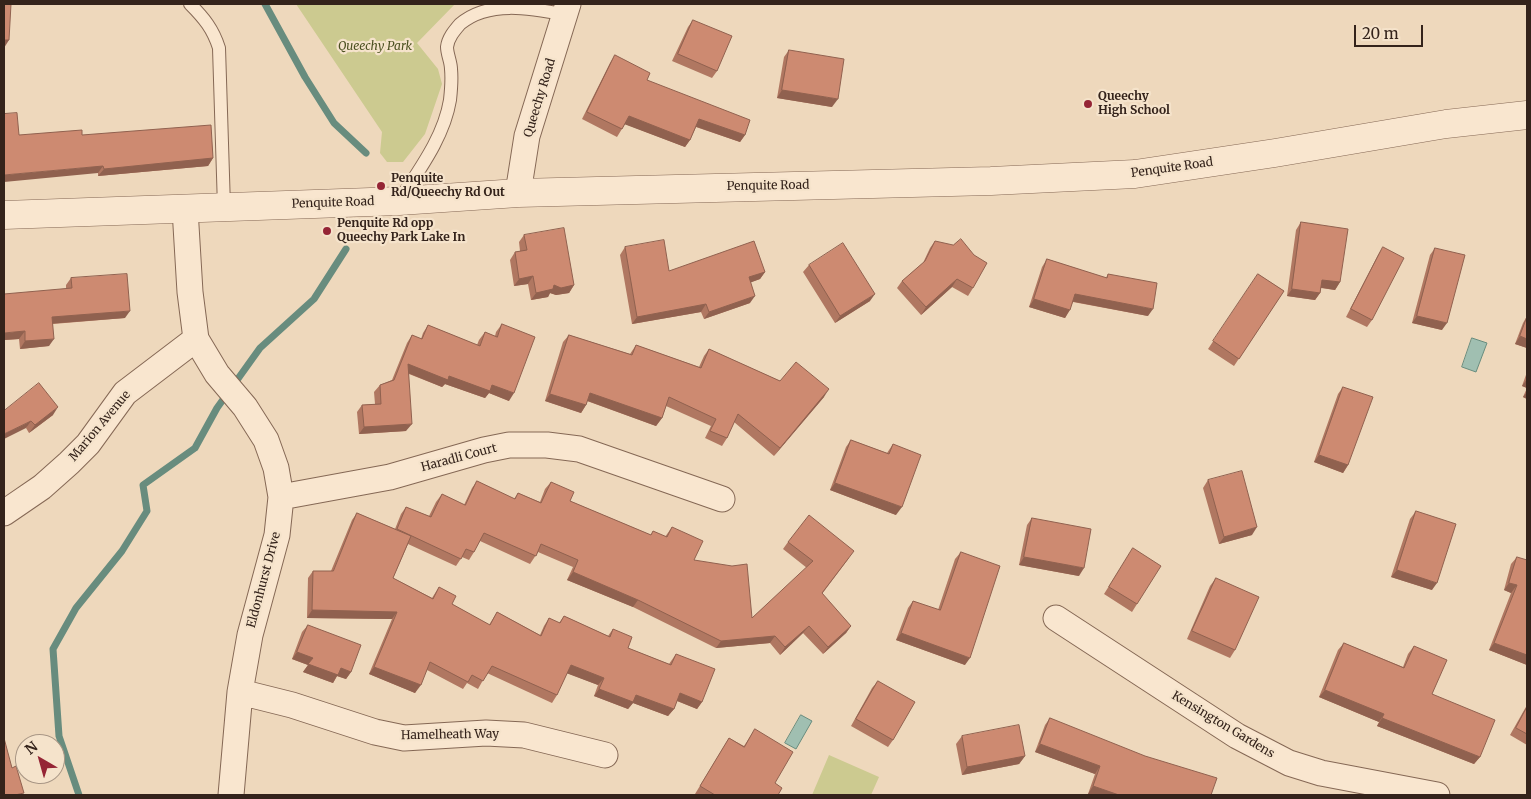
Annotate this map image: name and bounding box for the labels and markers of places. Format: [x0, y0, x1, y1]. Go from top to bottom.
place label: Queechy High School [1098, 90, 1170, 118]
marker: Queechy High School [1082, 98, 1094, 110]
place label: Penquite Rd/Queechy Rd Out [391, 172, 505, 200]
marker: Penquite Rd/Queechy Rd Out [375, 180, 387, 192]
place label: Penquite Rd opp Queechy Park Lake In [337, 217, 465, 245]
marker: Penquite Rd opp Queechy Park Lake In [321, 225, 333, 237]

